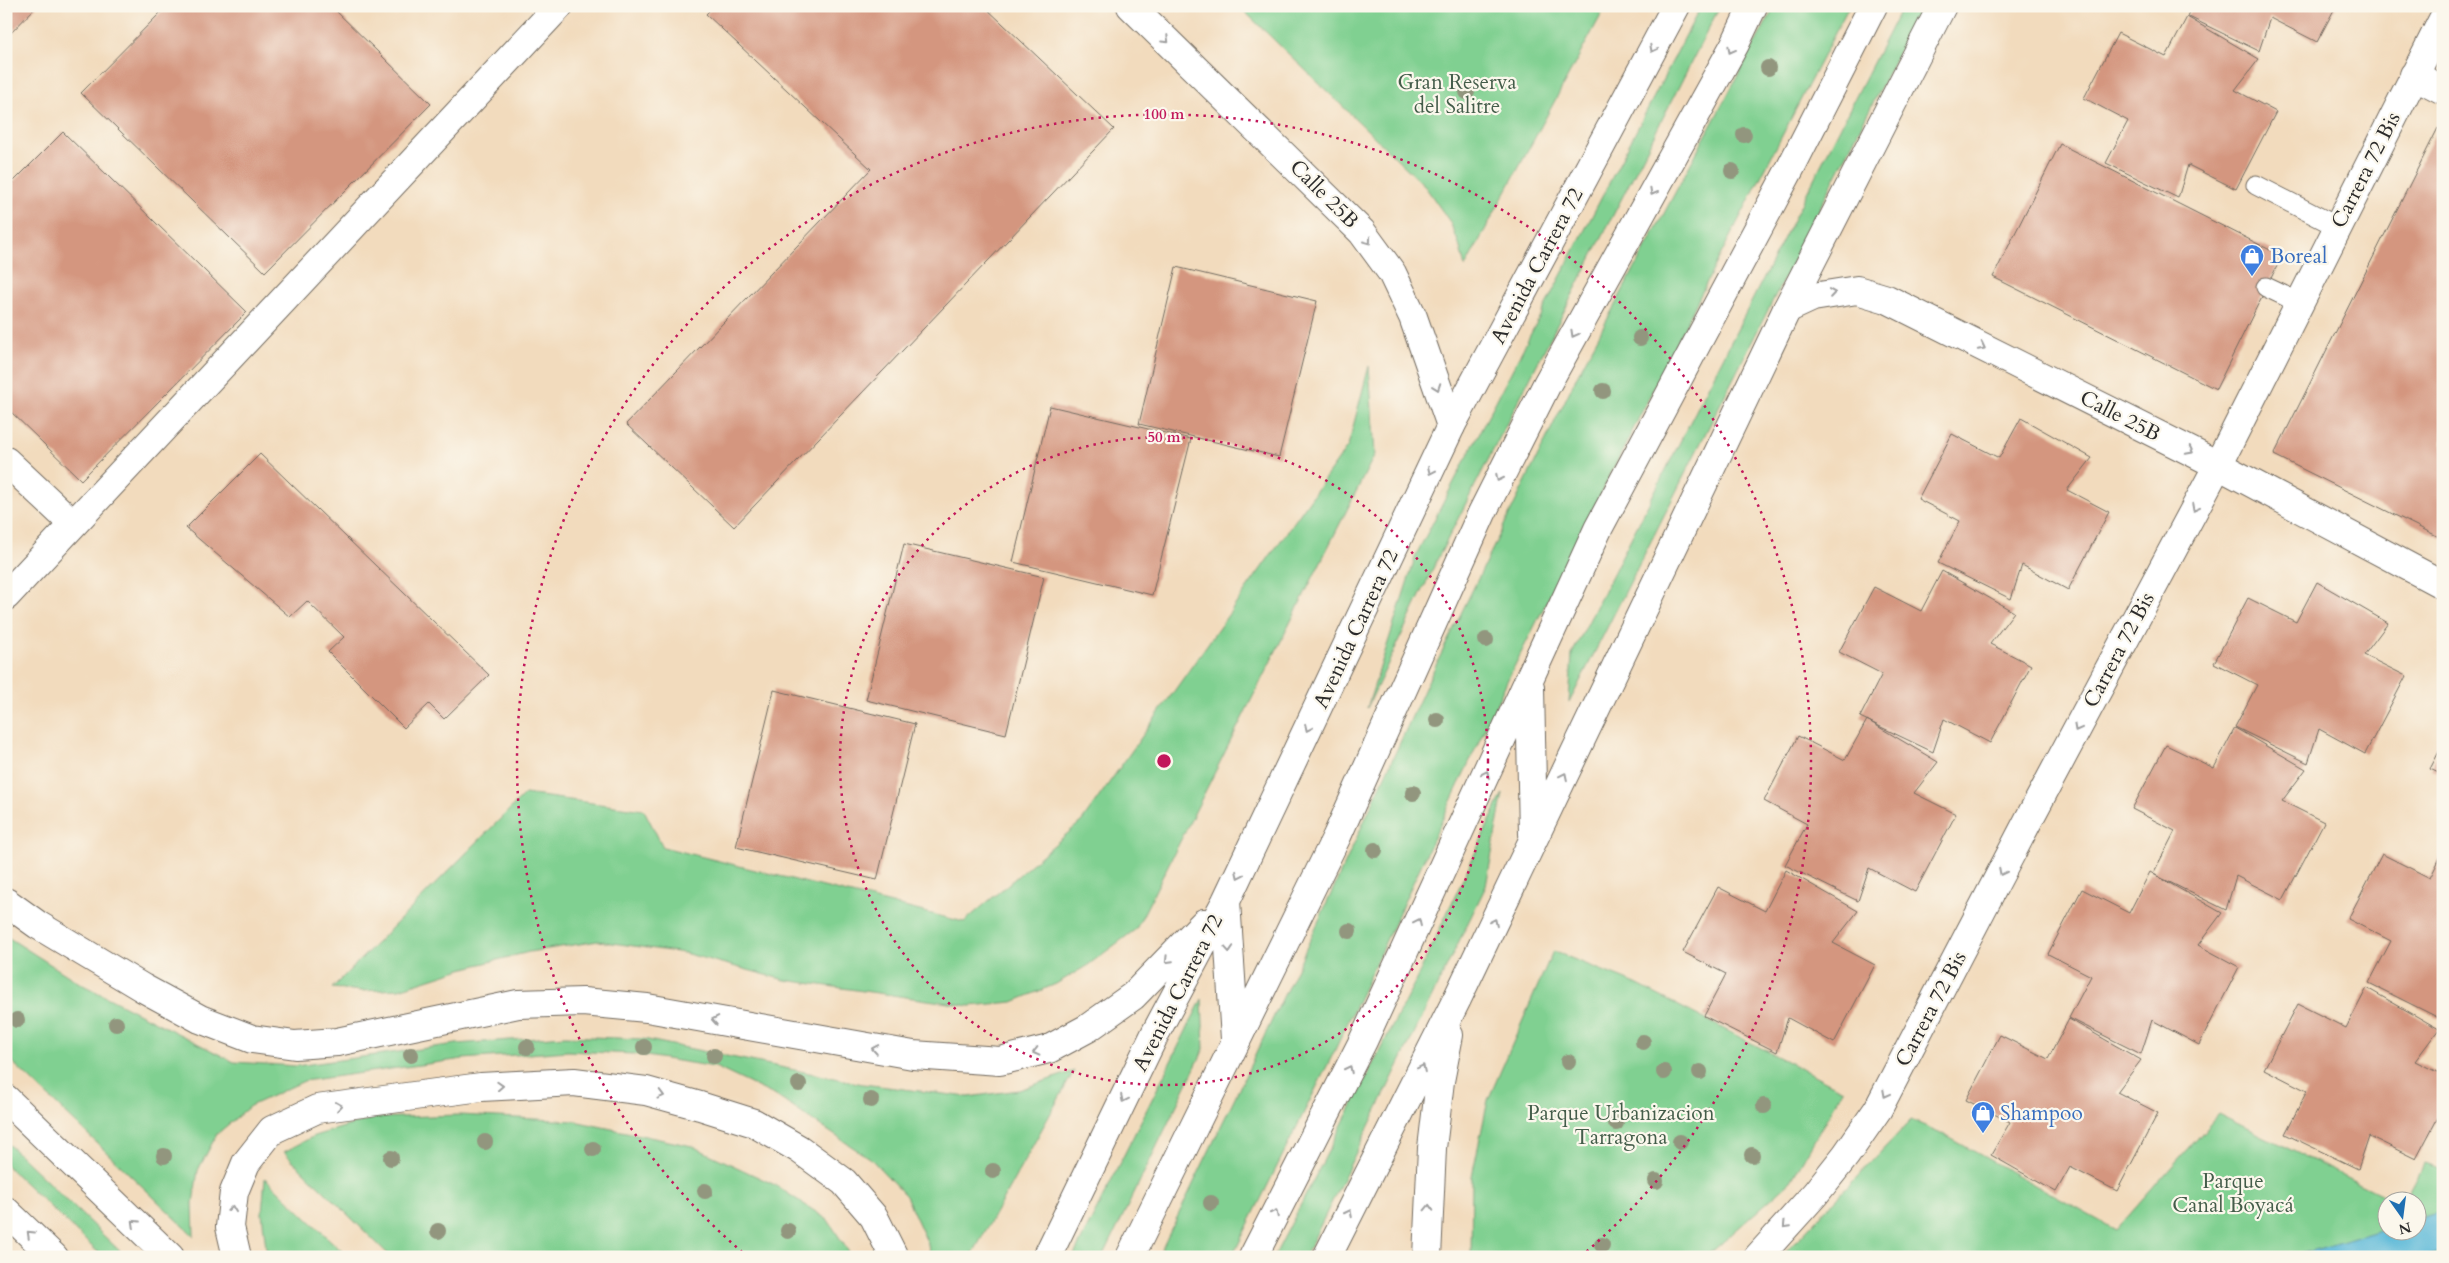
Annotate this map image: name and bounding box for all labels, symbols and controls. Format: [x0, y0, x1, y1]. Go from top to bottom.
one-way arrow [1160, 34, 1169, 43]
one-way arrow [1649, 44, 1659, 53]
one-way arrow [1728, 45, 1738, 54]
park label: Gran Reserva del Salitre [1398, 68, 1516, 121]
text: 100 m [1144, 104, 1185, 124]
street label: Carrera 72 Bis [2324, 107, 2408, 233]
street label: Calle 25B [1283, 153, 1365, 235]
street label: Avenida Carrera 72 [1484, 183, 1590, 349]
one-way arrow [1649, 187, 1659, 196]
one-way arrow [1362, 235, 1371, 245]
place label: Boreal [2270, 242, 2327, 271]
shop icon: Boreal [2239, 243, 2265, 277]
one-way arrow [1829, 288, 1837, 299]
one-way arrow [1570, 329, 1580, 338]
one-way arrow [1977, 341, 1986, 351]
one-way arrow [1431, 382, 1441, 390]
street label: Calle 25B [2075, 383, 2165, 449]
text: 50 m [1147, 427, 1181, 447]
one-way arrow [2185, 445, 2194, 455]
one-way arrow [1427, 465, 1437, 474]
one-way arrow [1495, 473, 1505, 482]
one-way arrow [2191, 502, 2201, 511]
street label: Avenida Carrera 72 [1306, 544, 1406, 713]
street label: Carrera 72 Bis [2076, 587, 2162, 713]
one-way arrow [1304, 723, 1315, 732]
one-way arrow [2073, 723, 2083, 732]
centre of rings [1155, 752, 1173, 770]
one-way arrow [1480, 770, 1491, 779]
one-way arrow [1558, 772, 1568, 781]
one-way arrow [1998, 867, 2008, 876]
one-way arrow [1234, 870, 1245, 879]
street label: Avenida Carrera 72 [1126, 909, 1230, 1077]
one-way arrow [1412, 918, 1422, 927]
one-way arrow [1487, 918, 1498, 927]
one-way arrow [1224, 946, 1235, 954]
street label: Carrera 72 Bis [1888, 946, 1974, 1072]
one-way arrow [1165, 955, 1174, 964]
one-way arrow [711, 1015, 720, 1026]
one-way arrow [871, 1044, 880, 1054]
one-way arrow [1032, 1046, 1041, 1057]
one-way arrow [1416, 1064, 1426, 1073]
one-way arrow [1343, 1065, 1353, 1074]
one-way arrow [496, 1080, 504, 1091]
one-way arrow [1882, 1089, 1892, 1098]
one-way arrow [657, 1090, 665, 1100]
one-way arrow [1120, 1094, 1130, 1103]
park label: Parque Urbanizacion Tarragona [1527, 1099, 1715, 1152]
place label: Shampoo [2000, 1099, 2083, 1128]
shop icon: Shampoo [1970, 1100, 1996, 1134]
one-way arrow [335, 1101, 343, 1111]
park label: Parque Canal Boyacá [2172, 1167, 2294, 1220]
north arrow [2376, 1190, 2426, 1240]
one-way arrow [1424, 1204, 1435, 1212]
one-way arrow [226, 1205, 237, 1213]
one-way arrow [1269, 1210, 1279, 1219]
one-way arrow [1343, 1210, 1353, 1219]
text: N [2397, 1217, 2413, 1239]
one-way arrow [132, 1220, 141, 1229]
one-way arrow [1783, 1220, 1792, 1229]
one-way arrow [27, 1231, 36, 1240]

